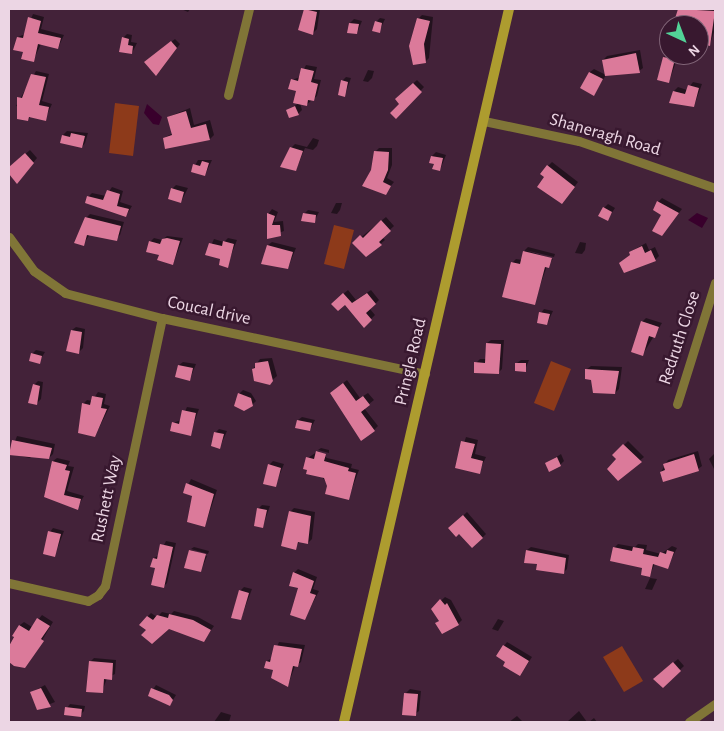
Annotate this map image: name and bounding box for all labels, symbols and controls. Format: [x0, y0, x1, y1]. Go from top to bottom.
north arrow [659, 15, 709, 65]
text: N [685, 42, 702, 59]
street label: Shaneragh Road [547, 109, 663, 161]
street label: Redruth Close [655, 288, 705, 388]
street label: Coucal drive [165, 292, 253, 330]
street label: Pringle Road [390, 316, 432, 408]
street label: Rushett Way [87, 453, 127, 545]

